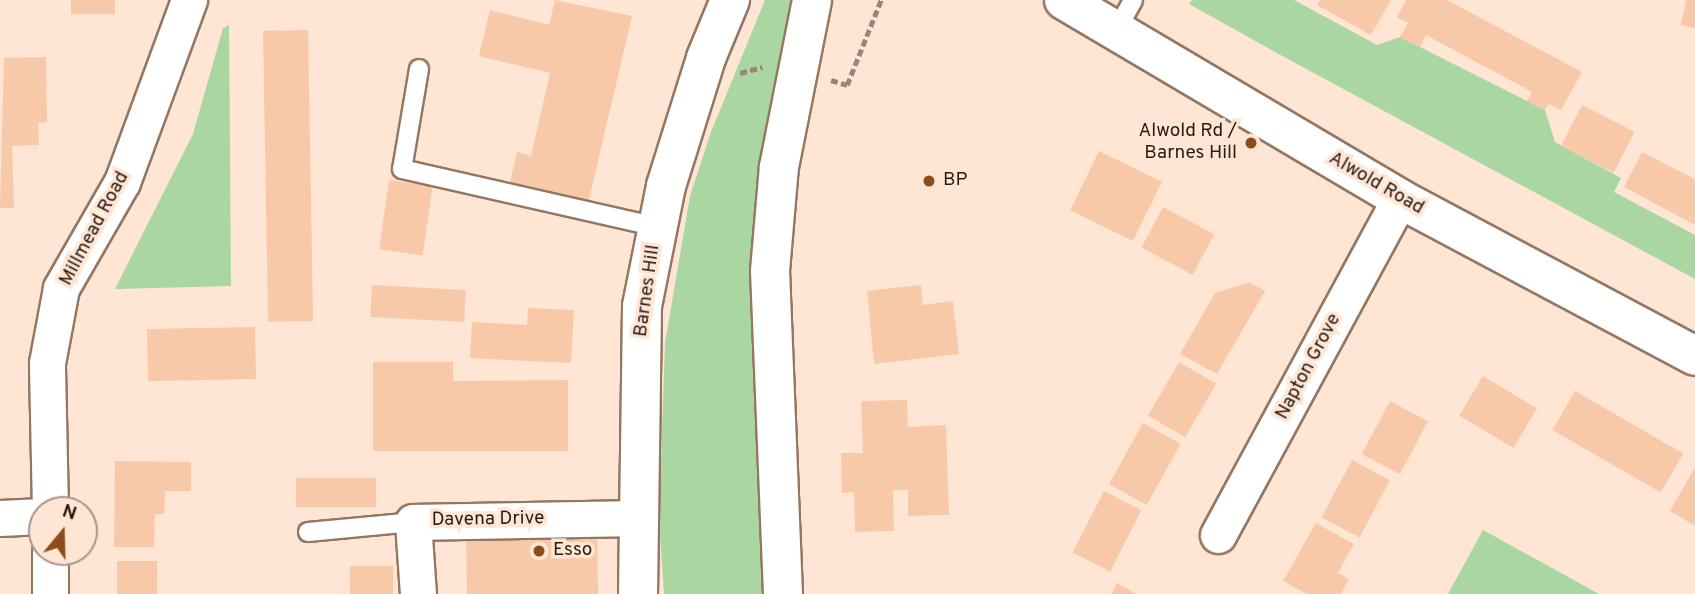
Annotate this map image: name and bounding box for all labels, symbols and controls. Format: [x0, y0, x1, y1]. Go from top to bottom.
place label: Alwold Rd / Barnes Hill [1138, 121, 1237, 165]
marker: Alwold Rd / Barnes Hill [1243, 135, 1259, 151]
street label: Alwold Road [1324, 148, 1428, 220]
street label: Millmead Road [55, 168, 135, 290]
place label: BP [943, 170, 967, 192]
marker: BP [921, 173, 937, 189]
street label: Barnes Hill [630, 244, 666, 338]
street label: Napton Grove [1272, 310, 1346, 424]
north arrow [28, 496, 98, 566]
text: N [59, 499, 80, 527]
street label: Davena Drive [431, 508, 545, 532]
place label: Esso [553, 540, 592, 562]
marker: Esso [531, 543, 547, 559]

